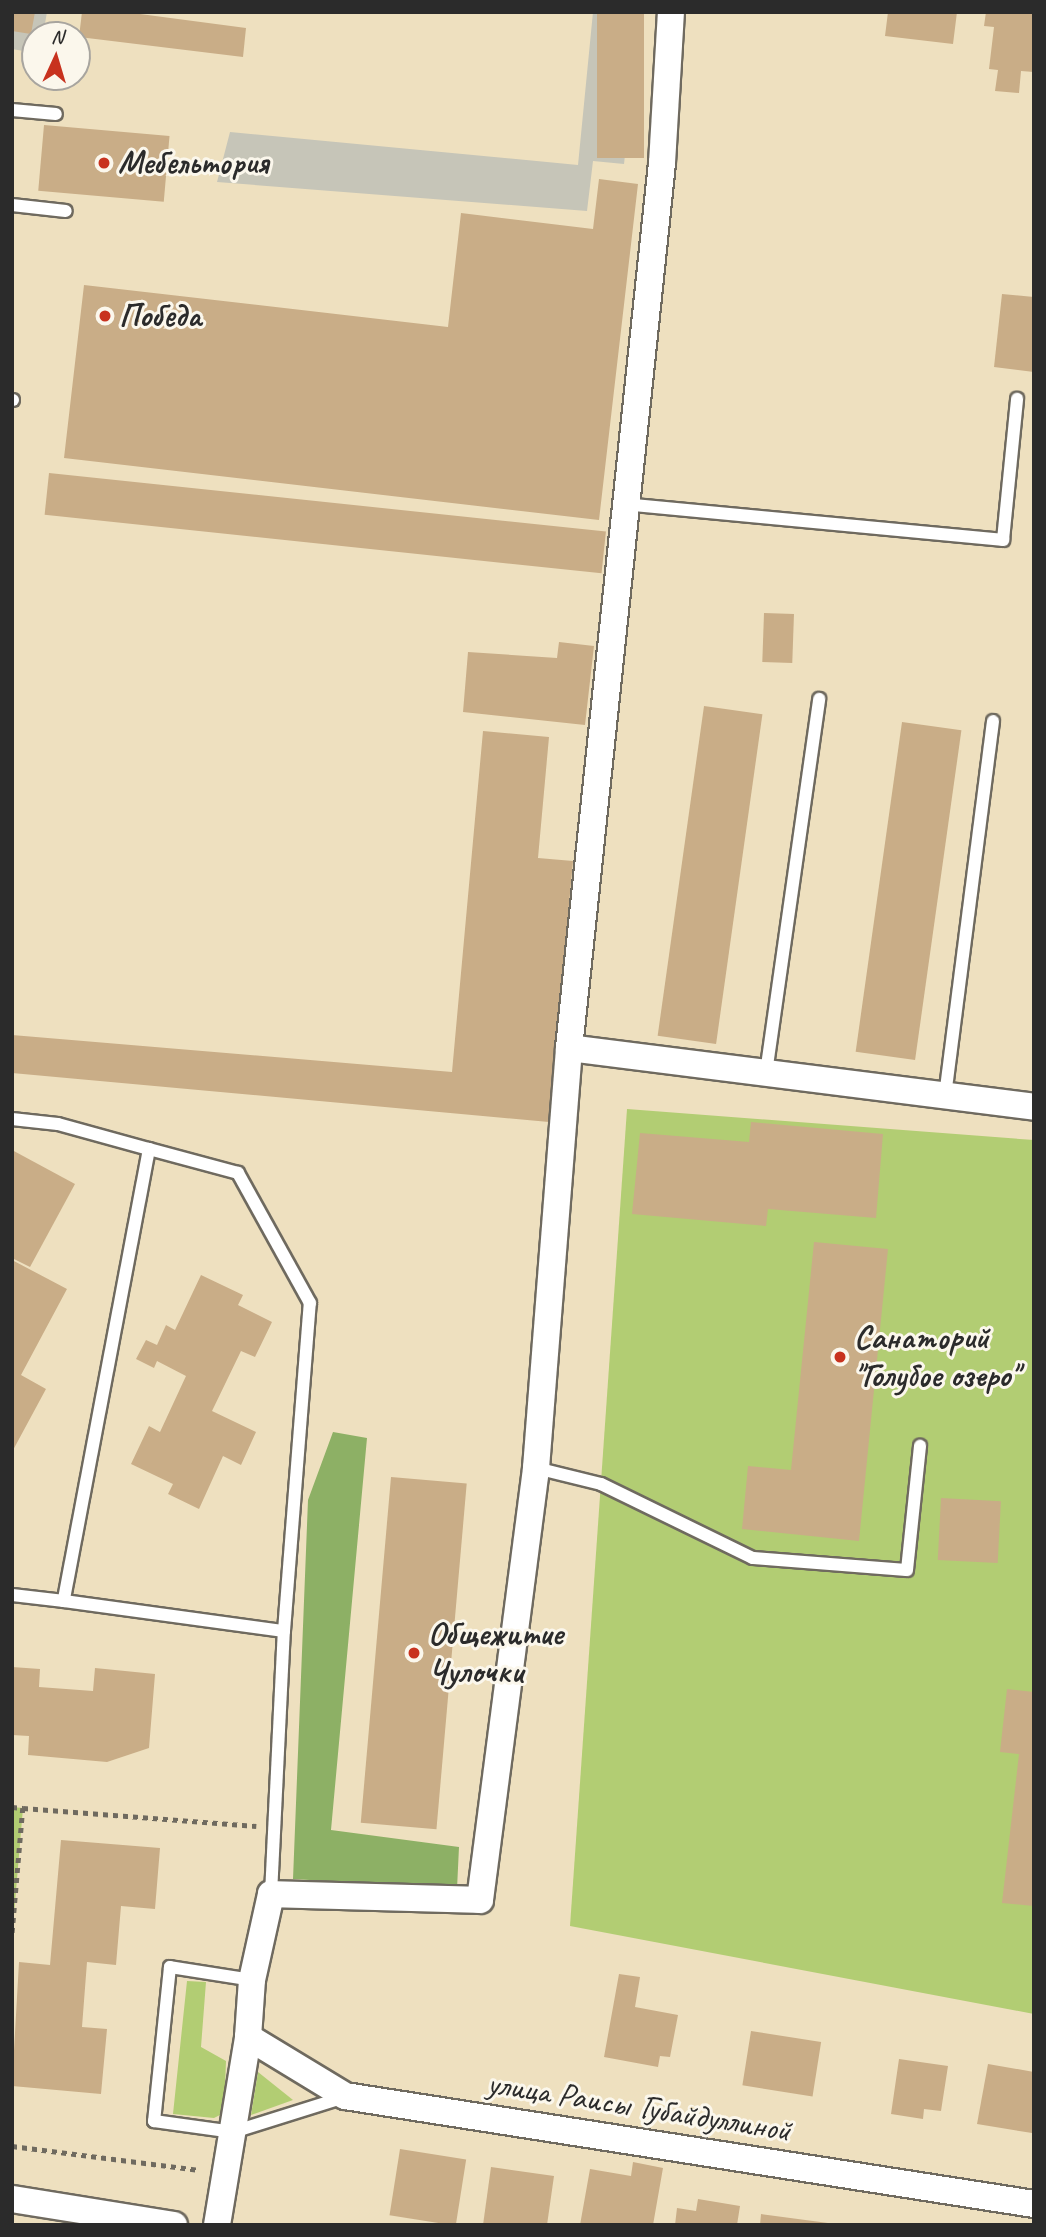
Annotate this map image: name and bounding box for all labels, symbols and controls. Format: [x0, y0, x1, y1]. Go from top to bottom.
north arrow [21, 21, 91, 91]
text: N [51, 25, 64, 49]
place label: Мебельтория [118, 143, 269, 183]
marker: Мебельтория [96, 155, 112, 171]
place label: Победа [119, 296, 201, 336]
marker: Победа [97, 308, 113, 324]
place label: Санаторий "Голубое озеро" [854, 1318, 1018, 1396]
marker: Санаторий "Голубое озеро" [832, 1349, 848, 1365]
place label: Общежитие Чулочки [428, 1614, 563, 1692]
marker: Общежитие Чулочки [406, 1645, 422, 1661]
street label: улица Раисы Губайдуллиной [486, 2064, 792, 2150]

